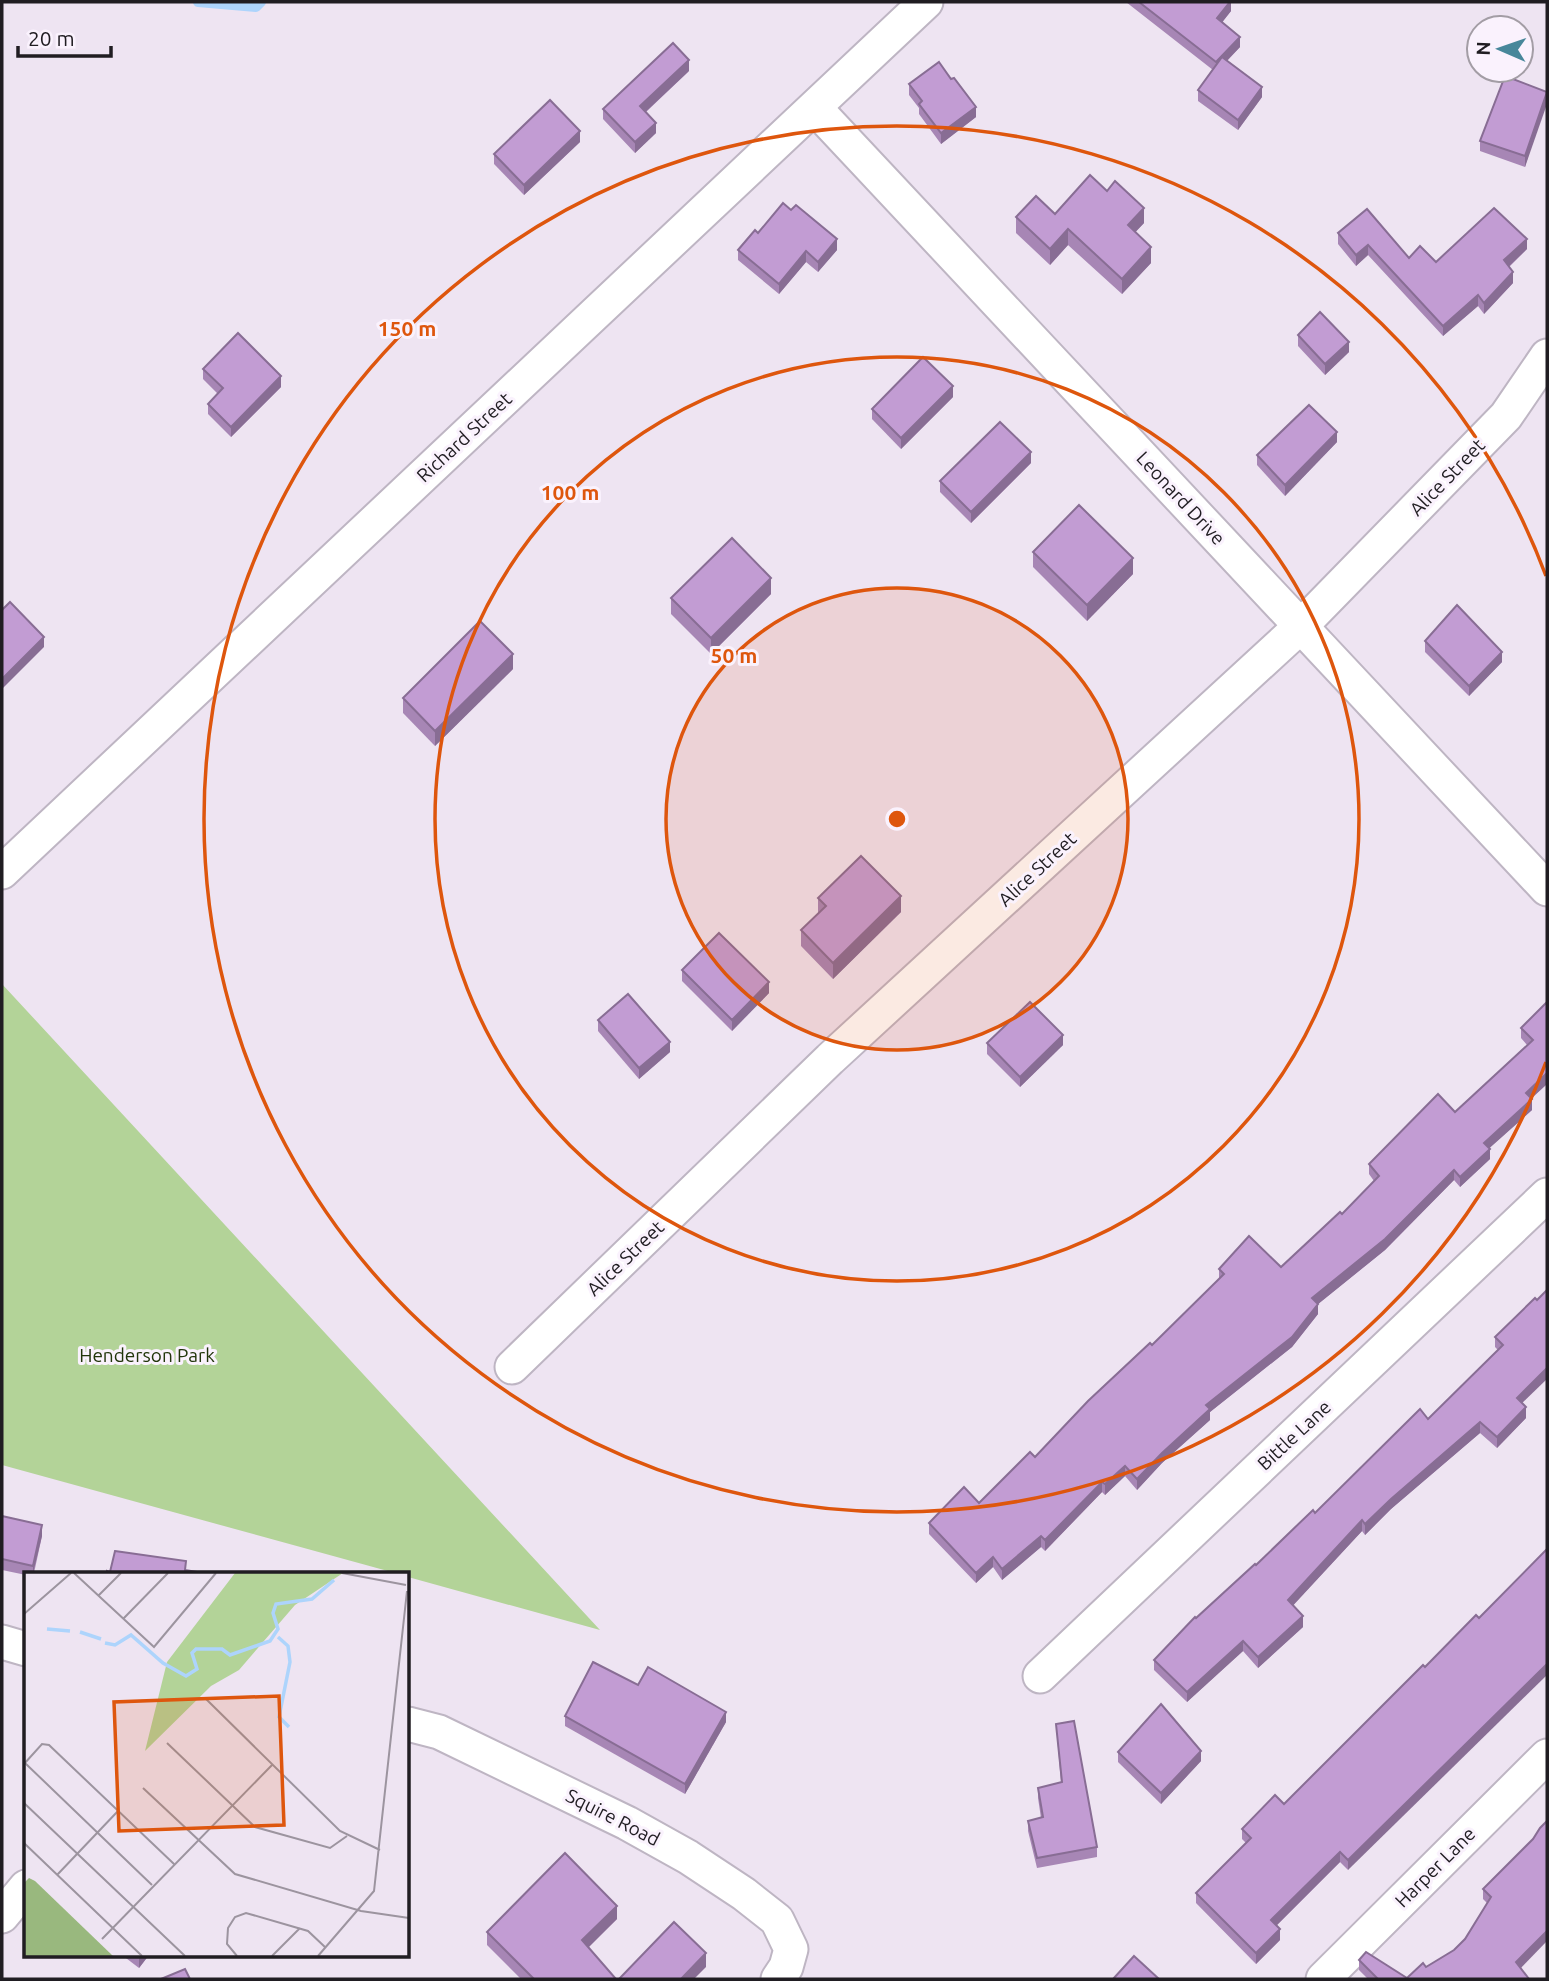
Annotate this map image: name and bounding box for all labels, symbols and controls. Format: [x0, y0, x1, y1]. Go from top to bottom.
scale bar [18, 14, 110, 58]
north arrow [1465, 14, 1535, 84]
text: 20 m [28, 26, 75, 50]
text: N [1472, 41, 1494, 56]
text: 150 m [378, 316, 436, 340]
street label: Richard Street [412, 387, 516, 487]
street label: Alice Street [1405, 434, 1490, 520]
street label: Leonard Drive [1132, 447, 1230, 549]
text: 100 m [541, 480, 599, 504]
text: 50 m [711, 643, 757, 667]
centre of rings [885, 807, 909, 831]
street label: Alice Street [993, 827, 1081, 911]
street label: Alice Street [582, 1215, 668, 1300]
park label: Henderson Park [79, 1344, 215, 1366]
street label: Bittle Lane [1253, 1396, 1335, 1474]
inset map [24, 1572, 410, 1956]
street label: Squire Road [562, 1784, 664, 1850]
street label: Harper Lane [1390, 1822, 1480, 1912]

